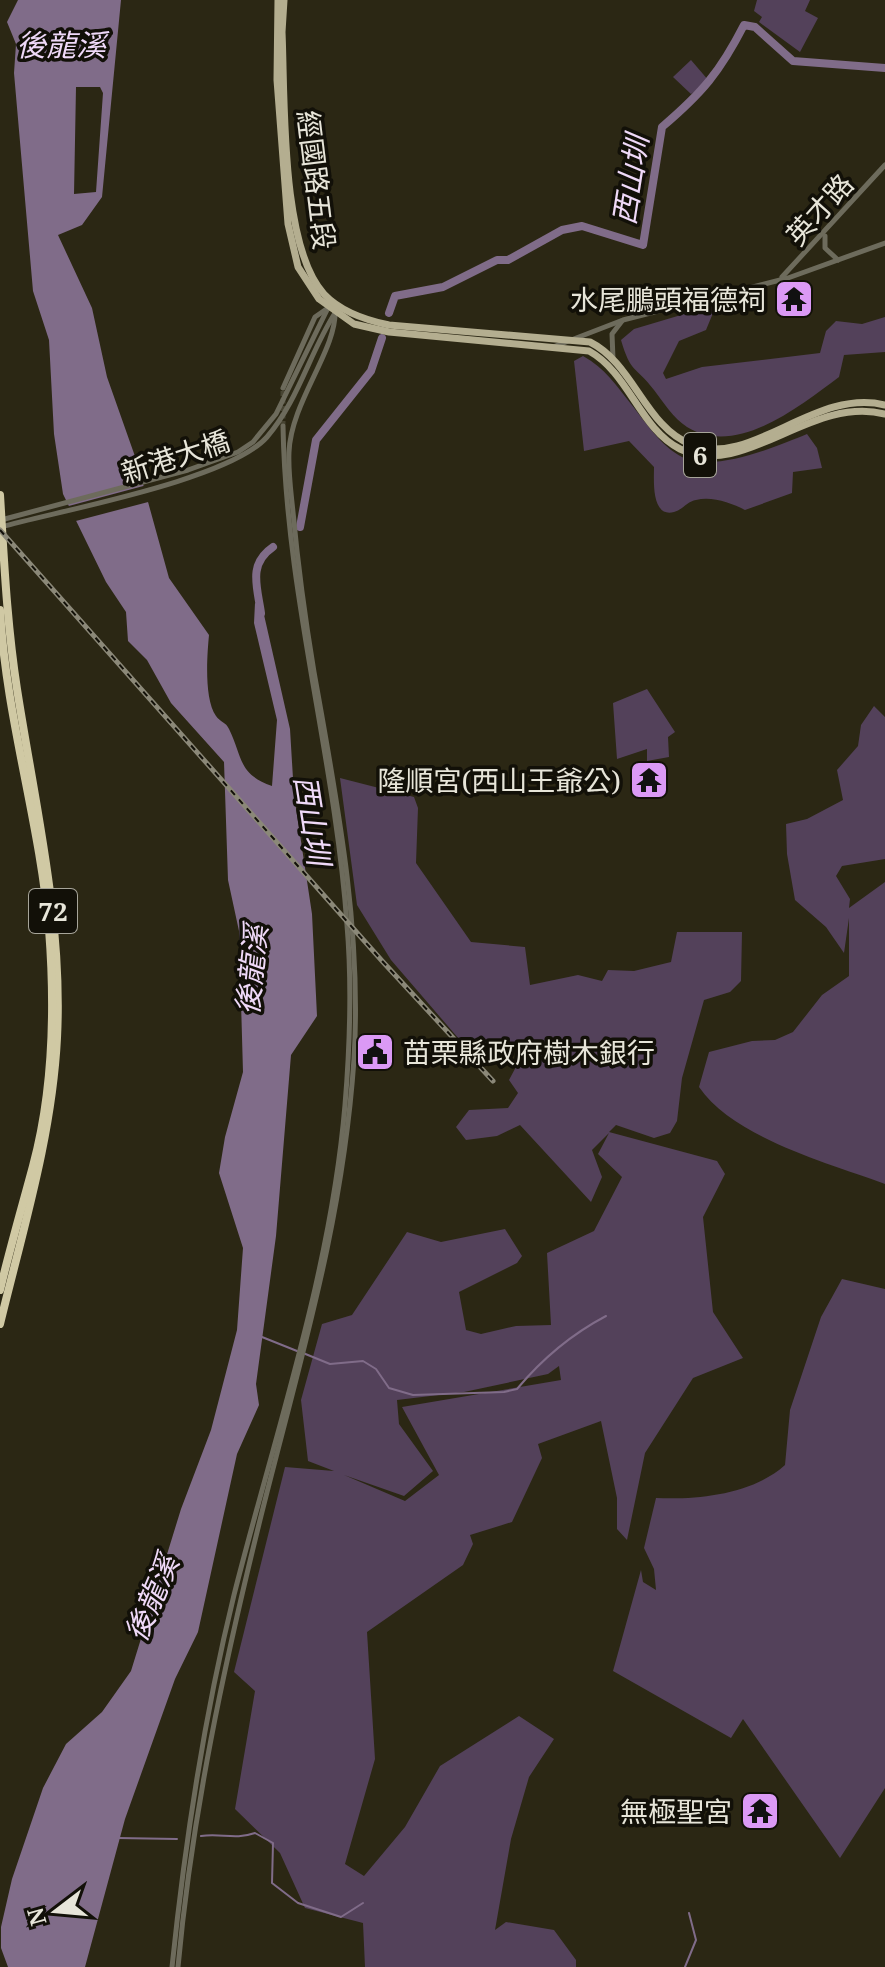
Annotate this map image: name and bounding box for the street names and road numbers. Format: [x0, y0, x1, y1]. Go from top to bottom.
street label: 經國路五段 [290, 108, 344, 252]
street label: 英才路 [777, 165, 861, 253]
street label: 新港大橋 [116, 421, 234, 491]
road number: 6 [684, 433, 716, 477]
road number: 72 [29, 889, 77, 933]

